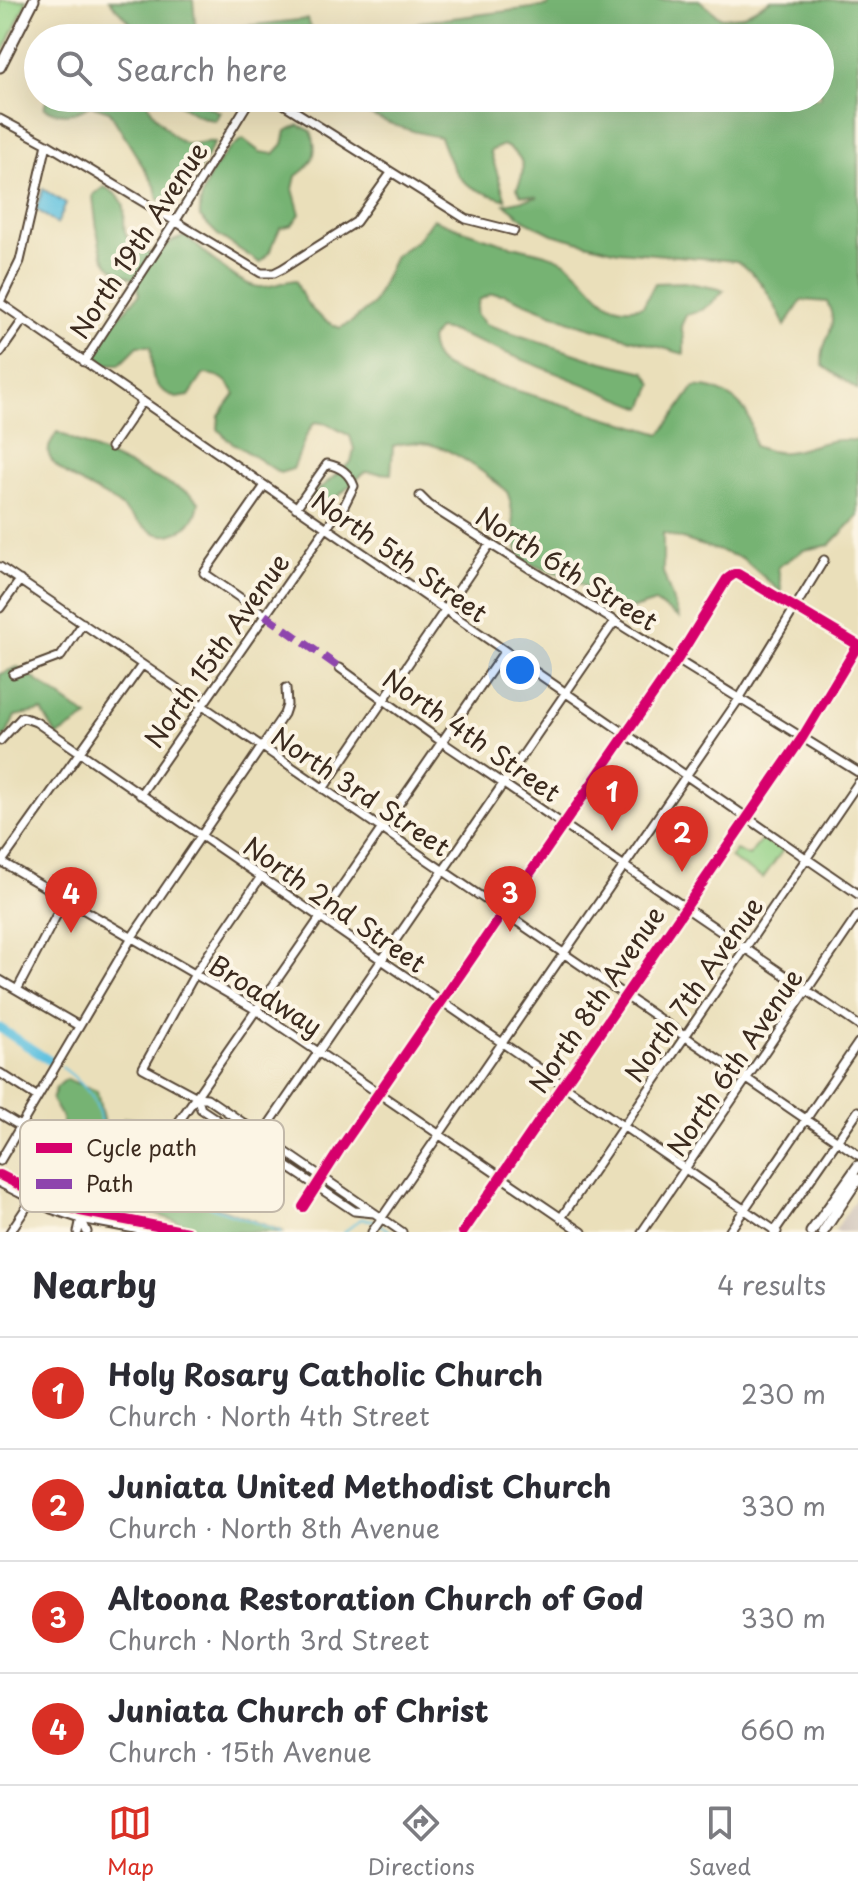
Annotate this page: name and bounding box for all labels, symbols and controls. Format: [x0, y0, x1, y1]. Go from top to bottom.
search box [24, 24, 834, 112]
icon: search [52, 46, 96, 90]
text: Search here [116, 46, 288, 91]
street label: North 19th Avenue [60, 134, 216, 346]
street label: North 5th Street [304, 481, 496, 631]
street label: North 6th Street [468, 496, 666, 640]
street label: North 15th Avenue [134, 545, 298, 755]
your location [500, 650, 540, 690]
street label: North 4th Street [375, 659, 569, 811]
street label: North 3rd Street [264, 717, 458, 865]
pin: 1 [586, 765, 638, 831]
pin: 2 [656, 806, 708, 872]
street label: North 2nd Street [236, 826, 434, 982]
pin: 3 [484, 866, 536, 932]
pin: 4 [45, 867, 97, 933]
street label: North 7th Avenue [614, 888, 772, 1090]
street label: North 8th Avenue [519, 897, 673, 1101]
street label: Broadway [202, 945, 330, 1045]
street label: North 6th Avenue [657, 960, 811, 1164]
legend [20, 1120, 284, 1212]
text: Cycle path [86, 1130, 197, 1163]
text: Path [86, 1166, 134, 1199]
text: Nearby [32, 1258, 157, 1310]
text: 4 results [717, 1265, 826, 1304]
text: Holy Rosary Catholic Church [108, 1351, 543, 1396]
text: 1 [52, 1374, 64, 1413]
text: 230 m [741, 1374, 826, 1413]
text: Church · North 4th Street [108, 1396, 430, 1435]
text: Juniata United Methodist Church [108, 1463, 611, 1508]
text: 2 [49, 1486, 67, 1525]
text: 330 m [741, 1486, 826, 1525]
text: Church · North 8th Avenue [108, 1508, 440, 1547]
text: Altoona Restoration Church of God [108, 1575, 643, 1620]
text: 3 [49, 1598, 67, 1637]
text: 330 m [741, 1598, 826, 1637]
text: Church · North 3rd Street [108, 1620, 429, 1659]
text: Juniata Church of Christ [108, 1687, 489, 1732]
text: 4 [49, 1710, 67, 1749]
text: 660 m [740, 1710, 826, 1749]
text: Church · 15th Avenue [108, 1732, 372, 1771]
tab: Map [107, 1801, 154, 1882]
tab: Directions [368, 1801, 475, 1882]
tab: Saved [689, 1801, 751, 1882]

